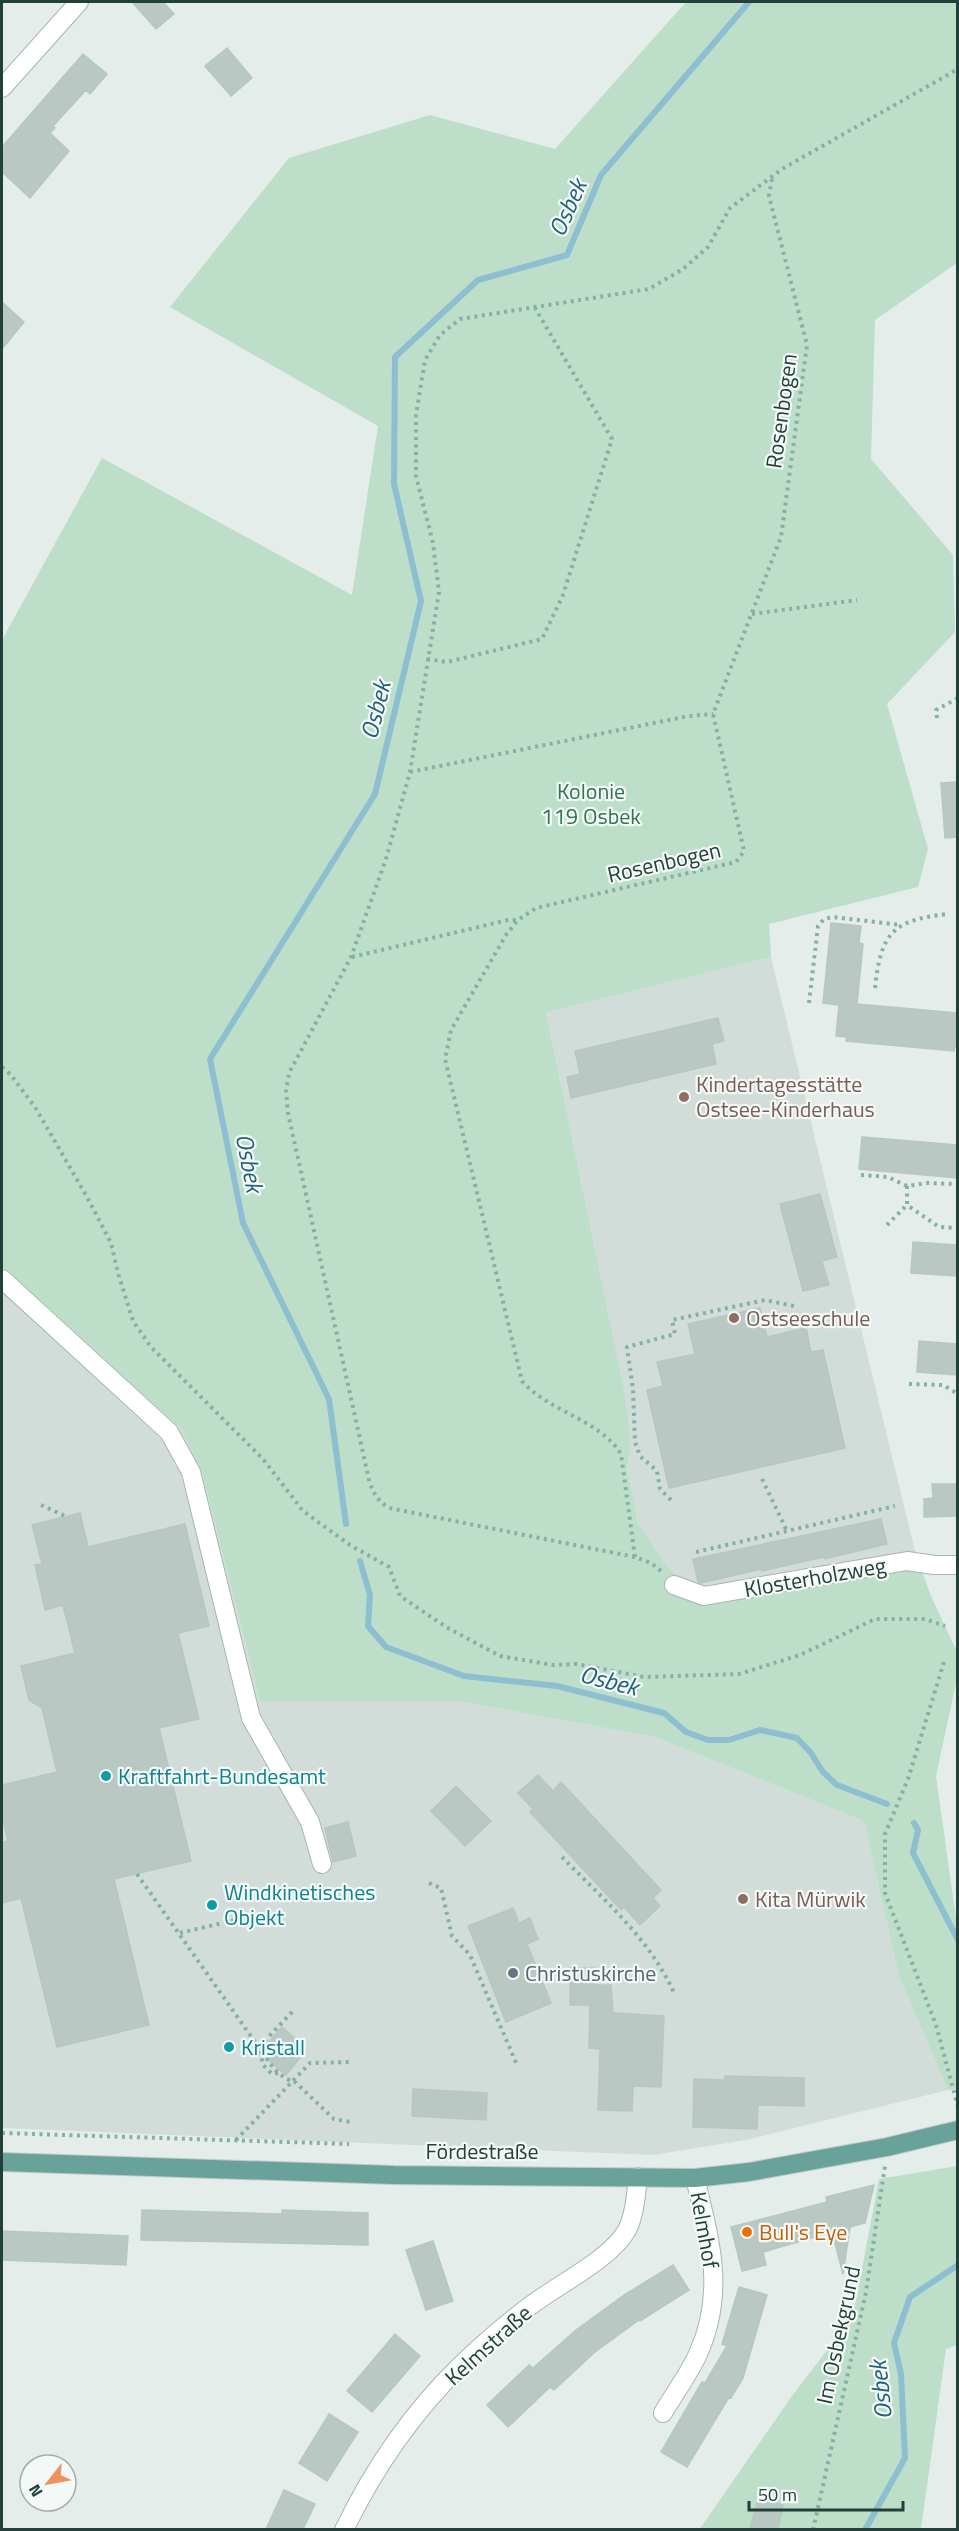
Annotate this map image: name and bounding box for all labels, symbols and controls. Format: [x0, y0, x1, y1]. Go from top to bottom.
water label: Osbek [539, 170, 597, 242]
street label: Rosenbogen [756, 351, 806, 471]
water label: Osbek [350, 674, 400, 743]
park label: Kolonie 119 Osbek [541, 774, 641, 833]
street label: Rosenbogen [604, 832, 724, 892]
place label: Kindertagesstätte Ostsee-Kinderhaus [696, 1067, 875, 1126]
marker: Kindertagesstätte Ostsee-Kinderhaus [677, 1090, 691, 1104]
water label: Osbek [227, 1130, 274, 1199]
place label: Ostseeschule [746, 1301, 870, 1335]
marker: Ostseeschule [727, 1311, 741, 1325]
street label: Klosterholzweg [741, 1548, 889, 1606]
water label: Osbek [576, 1655, 645, 1705]
place label: Kraftfahrt-Bundesamt [118, 1759, 326, 1793]
marker: Kraftfahrt-Bundesamt [99, 1769, 113, 1783]
place label: Windkinetisches Objekt [224, 1875, 376, 1934]
place label: Kita Mürwik [755, 1882, 866, 1916]
marker: Kita Mürwik [736, 1892, 750, 1906]
marker: Windkinetisches Objekt [205, 1898, 219, 1912]
place label: Christuskirche [525, 1956, 656, 1990]
marker: Christuskirche [506, 1966, 520, 1980]
place label: Kristall [241, 2030, 305, 2064]
marker: Kristall [222, 2040, 236, 2054]
street label: Fördestraße [425, 2134, 539, 2168]
street label: Kelmhof [682, 2189, 729, 2272]
place label: Bull's Eye [759, 2215, 847, 2249]
marker: Bull's Eye [740, 2225, 754, 2239]
street label: Im Osbekgrund [807, 2263, 869, 2407]
street label: Kelmstraße [437, 2297, 539, 2393]
water label: Osbek [859, 2356, 901, 2421]
north arrow [18, 2453, 78, 2513]
scale bar [749, 2474, 904, 2512]
text: N [22, 2480, 48, 2502]
text: 50 m [758, 2481, 797, 2508]

